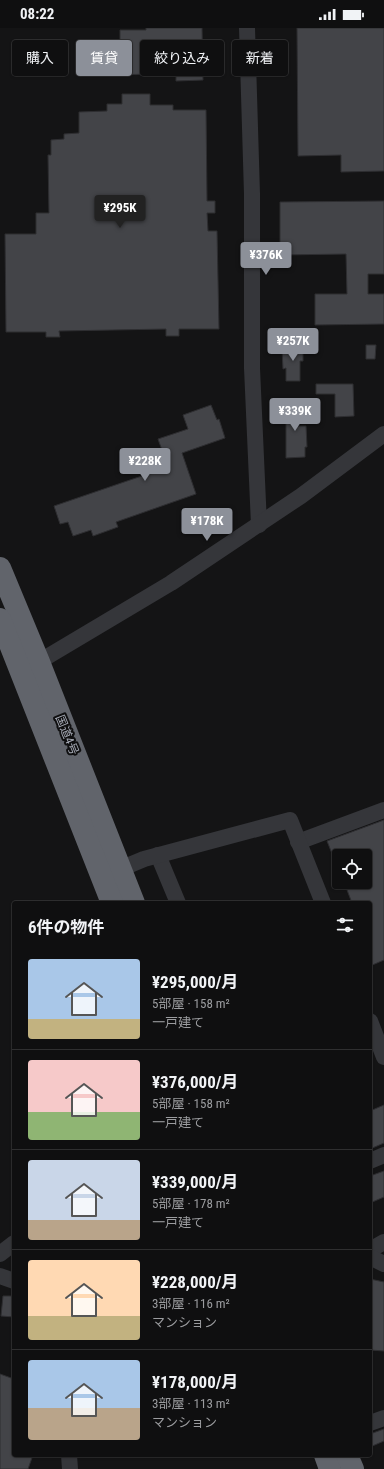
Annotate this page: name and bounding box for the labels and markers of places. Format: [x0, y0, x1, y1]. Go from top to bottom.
pin: ¥295K [92, 195, 148, 229]
pin: ¥376K [238, 242, 294, 276]
pin: ¥257K [265, 328, 321, 362]
pin: ¥339K [267, 398, 323, 432]
pin: ¥228K [117, 448, 173, 482]
pin: ¥178K [179, 508, 235, 542]

